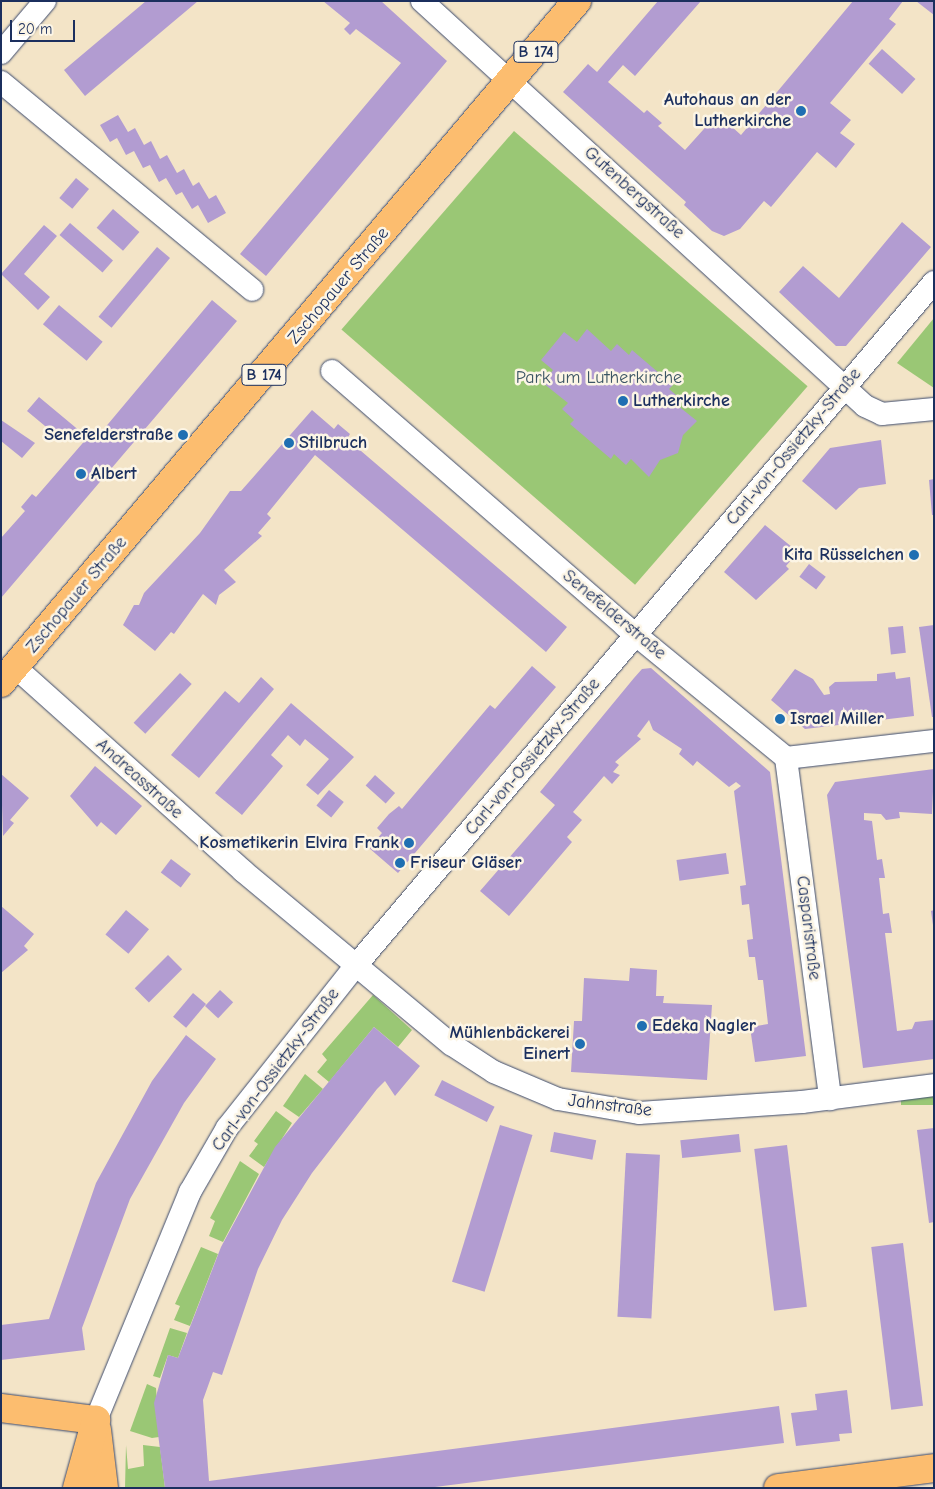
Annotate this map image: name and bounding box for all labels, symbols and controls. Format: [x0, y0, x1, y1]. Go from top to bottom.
scale bar [12, 10, 78, 42]
text: 20 m [18, 20, 52, 38]
road number: B 174 [512, 38, 560, 66]
place label: Autohaus an der Lutherkirche [664, 90, 791, 132]
marker: Autohaus an der Lutherkirche [795, 105, 807, 117]
street label: Gutenbergstraße [579, 142, 689, 244]
street label: Zschopauer Straße [284, 223, 394, 349]
road number: B 174 [240, 362, 288, 388]
street label: Carl-von-Ossietzky-Straße [722, 364, 866, 530]
park label: Park um Lutherkirche [516, 367, 682, 389]
place label: Lutherkirche [633, 390, 730, 412]
marker: Lutherkirche [617, 395, 629, 407]
place label: Senefelderstraße [44, 424, 173, 446]
marker: Senefelderstraße [177, 429, 189, 441]
place label: Stilbruch [299, 432, 367, 454]
marker: Stilbruch [283, 437, 295, 449]
place label: Albert [91, 463, 137, 485]
marker: Albert [75, 468, 87, 480]
street label: Zschopauer Straße [22, 532, 132, 658]
place label: Kita Rüsselchen [784, 544, 904, 566]
marker: Kita Rüsselchen [908, 549, 920, 561]
street label: Senefelderstraße [558, 565, 670, 665]
street label: Carl-von-Ossietzky-Straße [461, 674, 605, 840]
place label: Israel Miller [790, 708, 884, 730]
marker: Israel Miller [774, 713, 786, 725]
street label: Andreasstraße [91, 734, 187, 824]
place label: Kosmetikerin Elvira Frank [199, 832, 399, 854]
marker: Kosmetikerin Elvira Frank [403, 837, 415, 849]
place label: Friseur Gläser [410, 852, 521, 874]
marker: Friseur Gläser [394, 857, 406, 869]
street label: Casparistraße [791, 875, 825, 981]
street label: Carl-von-Ossietzky-Straße [208, 984, 344, 1156]
place label: Edeka Nagler [652, 1015, 756, 1037]
marker: Edeka Nagler [636, 1020, 648, 1032]
place label: Mühlenbäckerei Einert [449, 1023, 570, 1066]
marker: Mühlenbäckerei Einert [574, 1038, 586, 1050]
street label: Jahnstraße [567, 1090, 653, 1122]

